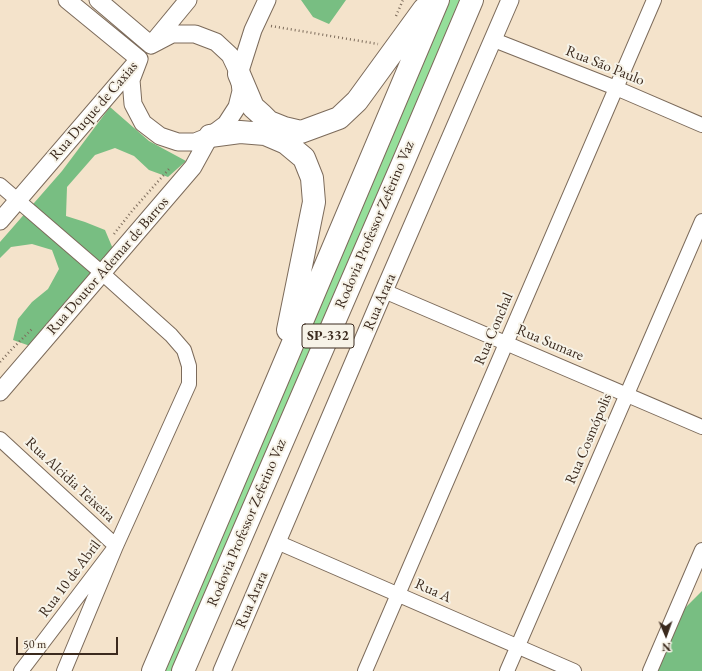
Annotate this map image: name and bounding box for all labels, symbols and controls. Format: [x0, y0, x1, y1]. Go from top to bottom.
street label: Rua São Paulo [563, 42, 647, 90]
street label: Rua Duque de Caxias [46, 58, 142, 164]
street label: Rodovia Professor Zeferino Vaz [331, 138, 419, 312]
street label: Rua Doutor Ademar de Barros [43, 193, 173, 339]
street label: Rua Arara [360, 271, 400, 333]
street label: Rua Conchal [471, 290, 517, 368]
street label: Rua Sumare [514, 321, 586, 365]
road number: SP-332 [302, 324, 354, 348]
street label: Rua Cosmópolis [562, 391, 616, 487]
street label: Rua Alcidia Teixeira [21, 434, 119, 526]
street label: Rodovia Professor Zeferino Vaz [203, 436, 291, 610]
street label: Rua 10 de Abril [35, 537, 105, 621]
street label: Rua Arara [232, 569, 272, 631]
street label: Rua A [412, 575, 454, 607]
north arrow [646, 615, 686, 655]
scale bar [18, 629, 120, 655]
text: 50 m [23, 636, 46, 652]
text: N [662, 640, 671, 654]

